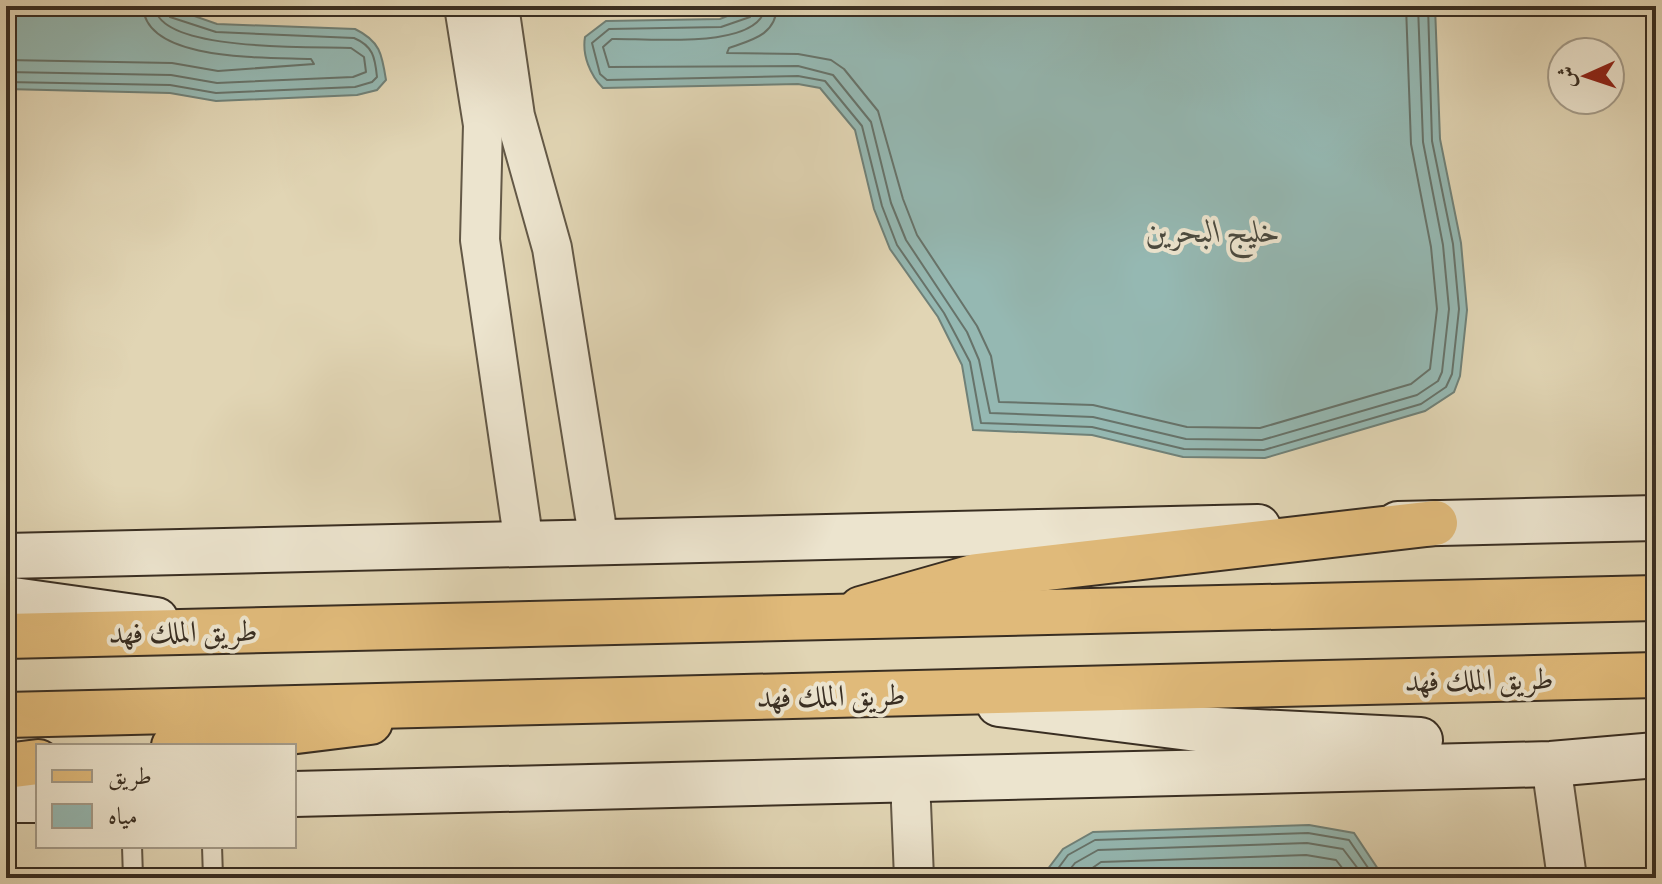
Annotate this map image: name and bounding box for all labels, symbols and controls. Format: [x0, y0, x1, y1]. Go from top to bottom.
north arrow [1546, 36, 1626, 116]
text: ش [1551, 65, 1583, 89]
water label: خليج البحرين [1145, 209, 1281, 259]
street label: طريق الملك فهد [108, 611, 258, 653]
street label: طريق الملك فهد [1404, 659, 1554, 701]
street label: طريق الملك فهد [756, 675, 906, 717]
legend [36, 744, 296, 848]
text: طريق [108, 760, 152, 792]
text: مياه [108, 800, 138, 832]

